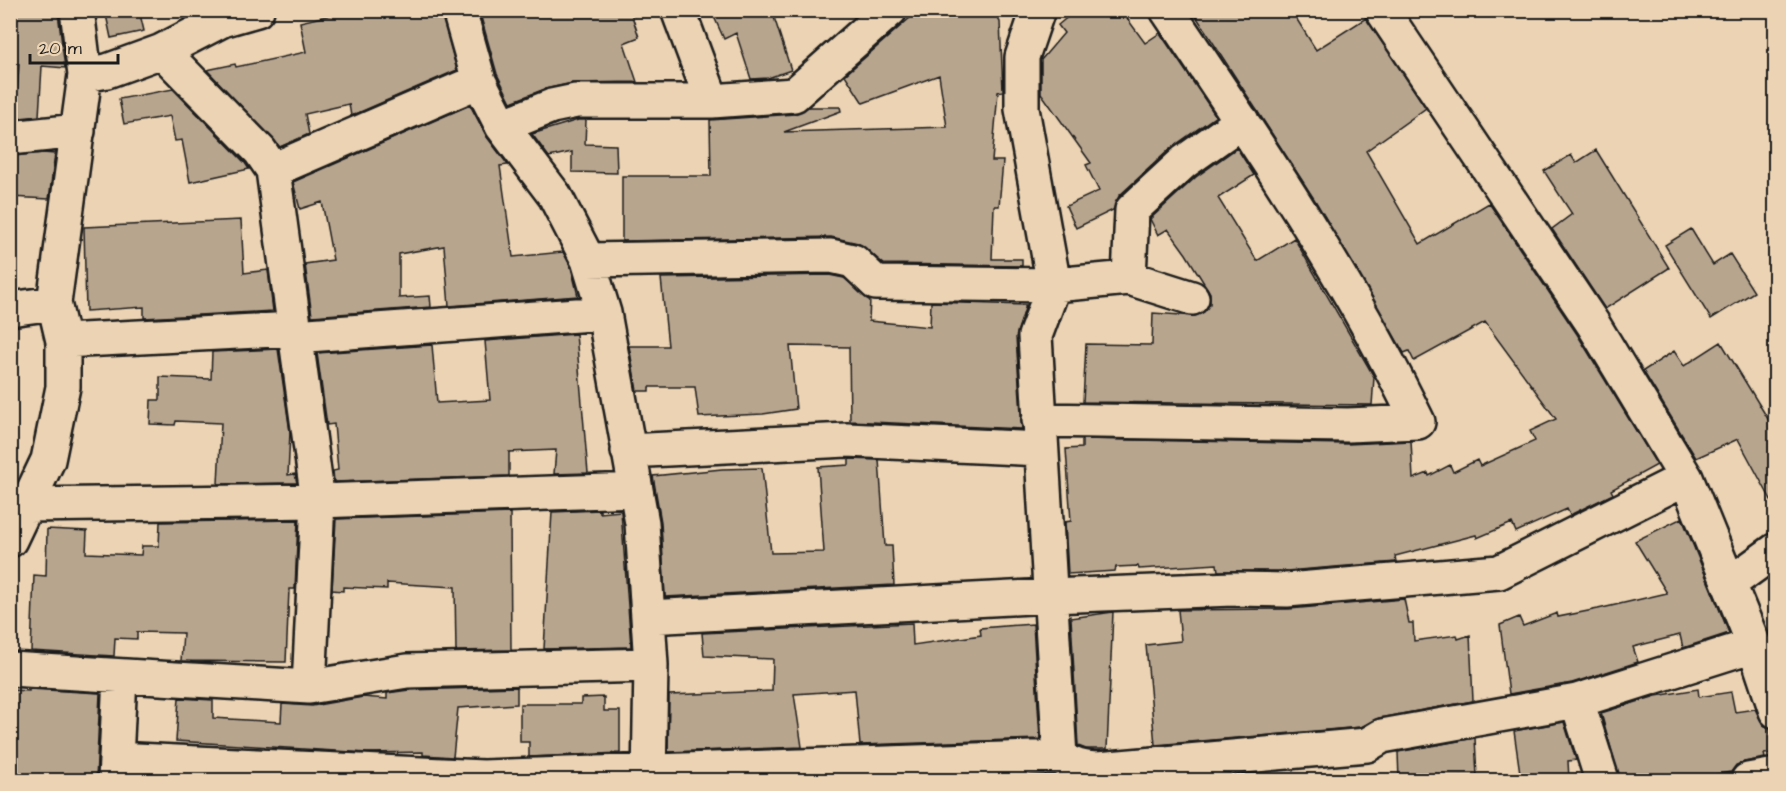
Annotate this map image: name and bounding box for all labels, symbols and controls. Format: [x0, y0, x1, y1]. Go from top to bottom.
scale bar [30, 27, 118, 65]
text: 20 m [39, 36, 82, 61]

